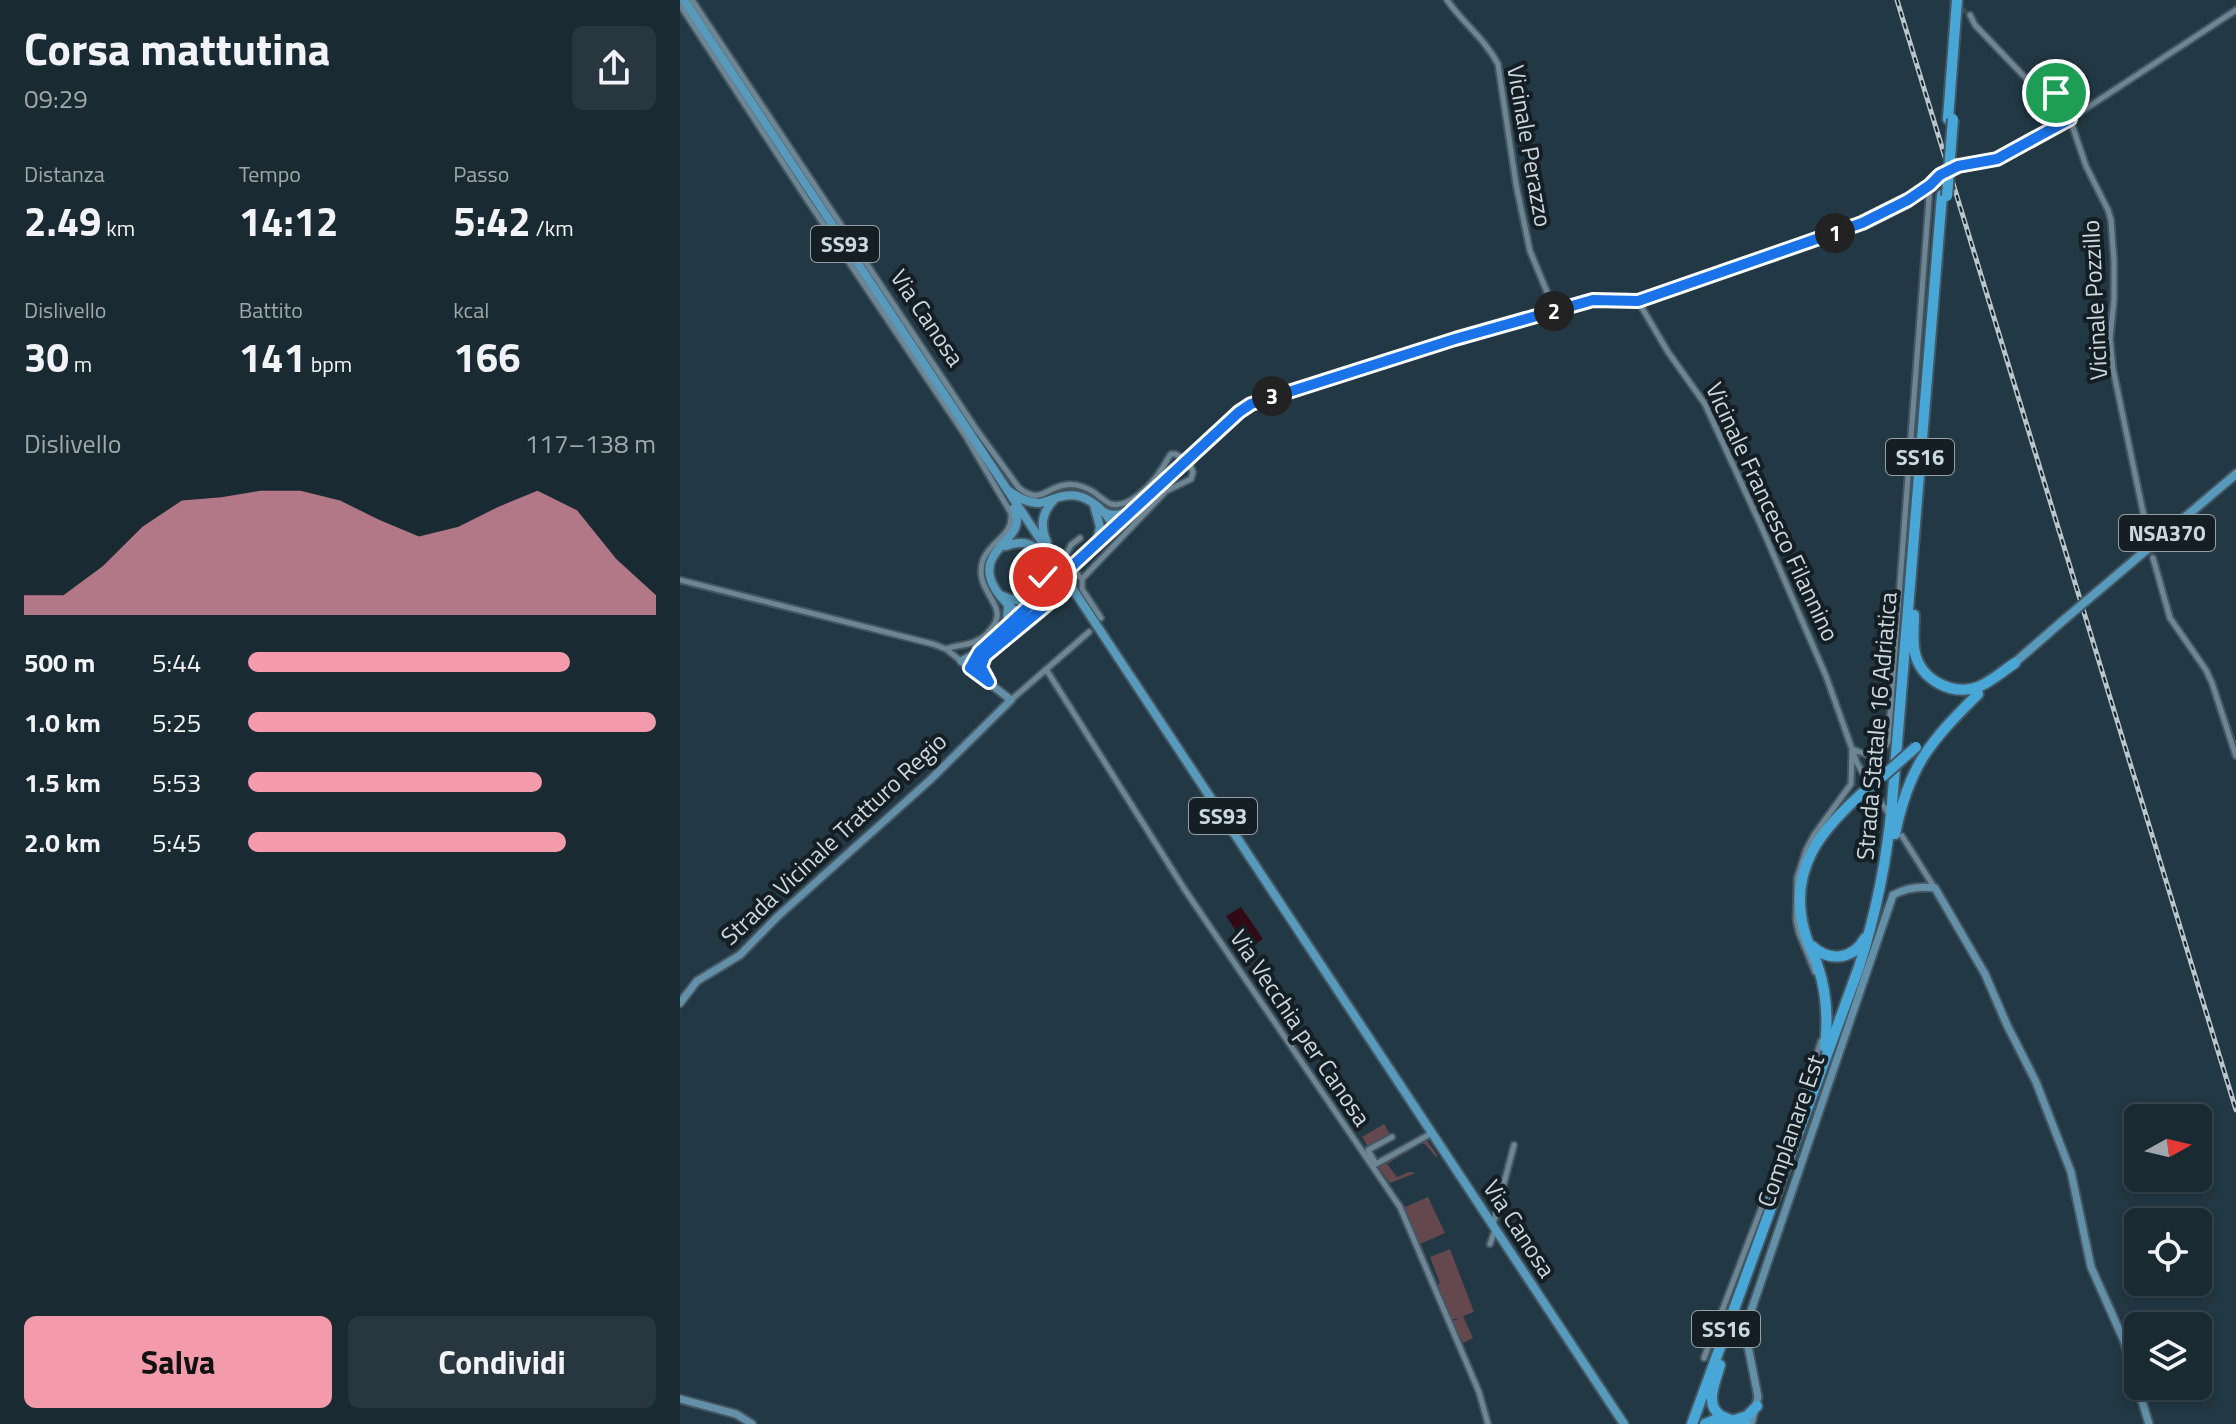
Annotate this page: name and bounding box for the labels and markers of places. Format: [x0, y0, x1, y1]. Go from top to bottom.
pin [2022, 59, 2090, 127]
pin: 1 [1815, 213, 1855, 253]
pin: 2 [1534, 291, 1574, 331]
pin: 3 [1252, 376, 1292, 416]
pin [1009, 543, 1077, 611]

